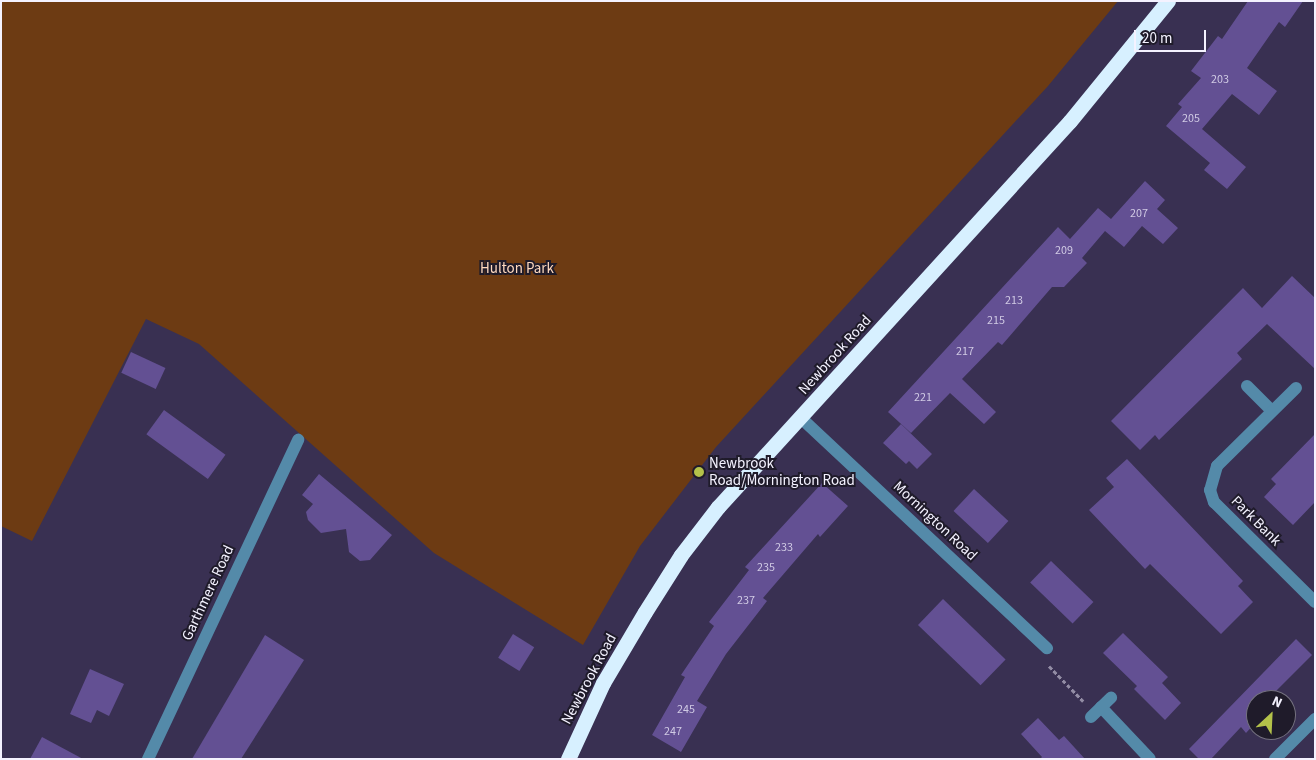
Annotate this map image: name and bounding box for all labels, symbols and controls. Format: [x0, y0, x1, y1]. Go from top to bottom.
scale bar [1136, 20, 1208, 52]
text: 20 m [1142, 28, 1172, 49]
house number: 203 [1211, 73, 1229, 87]
house number: 205 [1182, 112, 1200, 126]
house number: 207 [1130, 207, 1148, 221]
house number: 209 [1055, 244, 1073, 258]
park label: Hulton Park [480, 260, 554, 278]
house number: 213 [1005, 294, 1023, 308]
street label: Newbrook Road [795, 312, 875, 398]
house number: 215 [987, 314, 1005, 328]
house number: 217 [956, 345, 974, 359]
house number: 221 [914, 391, 932, 405]
place label: Newbrook Road/Mornington Road [709, 454, 855, 489]
marker: Newbrook Road/Mornington Road [693, 466, 705, 478]
street label: Mornington Road [889, 477, 981, 565]
street label: Park Bank [1227, 492, 1285, 550]
house number: 233 [775, 541, 793, 555]
street label: Garthmere Road [178, 543, 238, 643]
house number: 235 [757, 561, 775, 575]
house number: 237 [737, 594, 755, 608]
street label: Newbrook Road [558, 631, 620, 727]
north arrow [1246, 690, 1296, 740]
text: N [1268, 691, 1285, 713]
house number: 245 [677, 703, 695, 717]
house number: 247 [664, 725, 682, 739]

